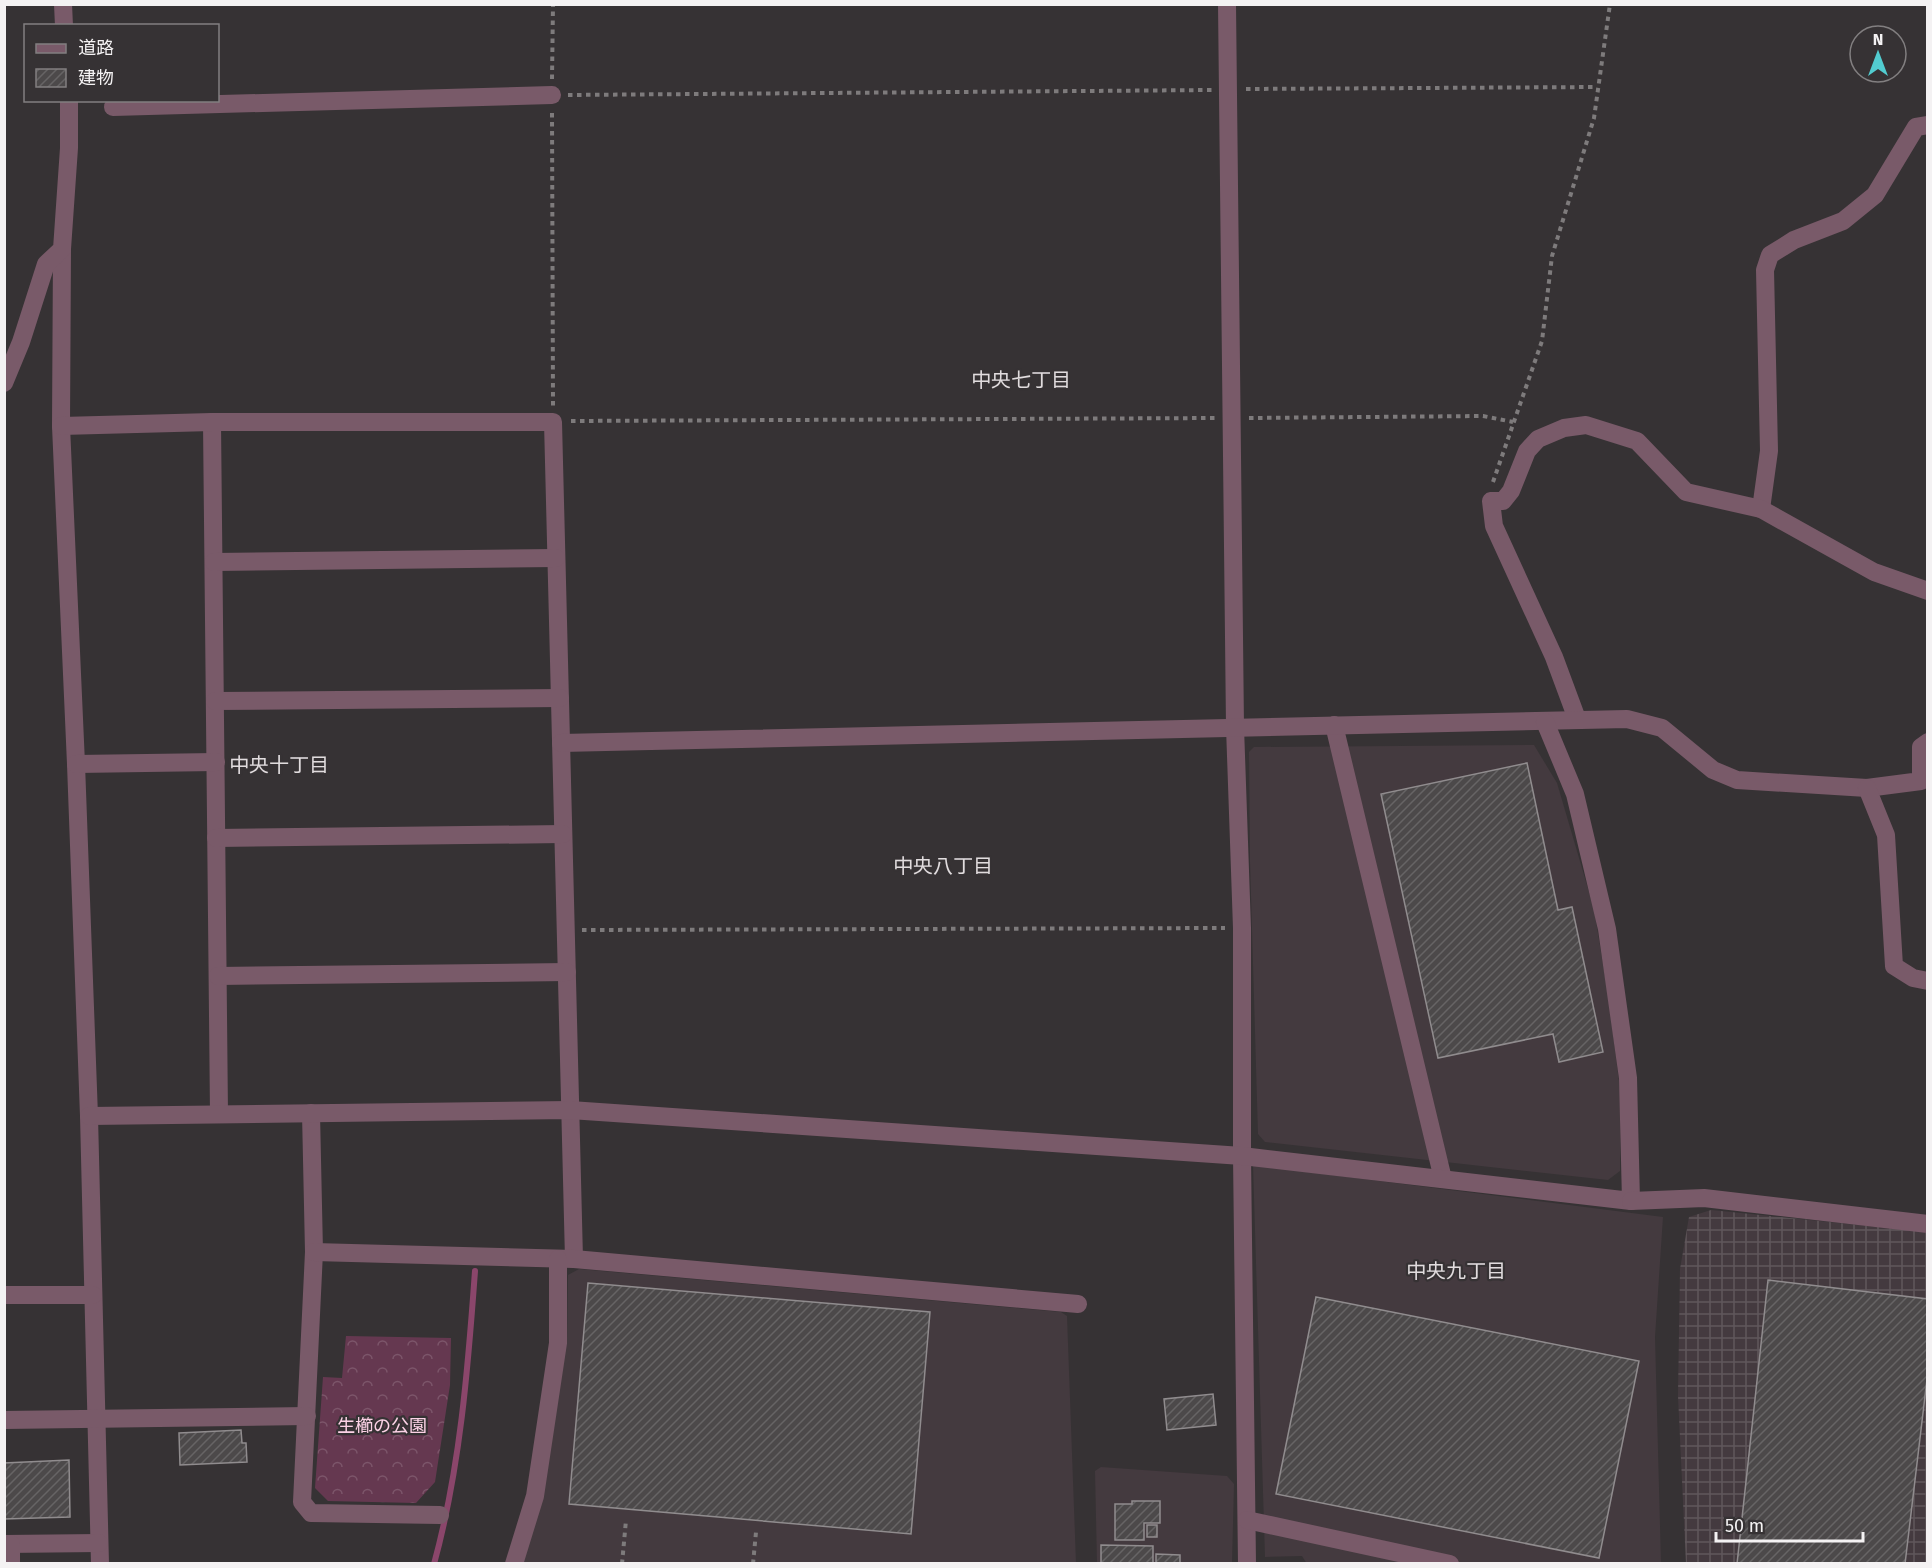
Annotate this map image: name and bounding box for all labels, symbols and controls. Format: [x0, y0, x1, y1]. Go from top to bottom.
legend [24, 24, 219, 102]
north arrow [1848, 24, 1908, 84]
text: N [1873, 30, 1883, 49]
text: 道路 [78, 37, 114, 59]
text: 建物 [78, 67, 114, 89]
district label: 中央七丁目 [971, 368, 1071, 392]
district label: 中央十丁目 [229, 753, 329, 777]
district label: 中央八丁目 [893, 854, 993, 878]
district label: 中央九丁目 [1406, 1259, 1506, 1283]
park label: 生櫛の公園 [337, 1415, 427, 1437]
scale bar [1716, 1505, 1863, 1543]
text: 50 m [1725, 1515, 1764, 1537]

